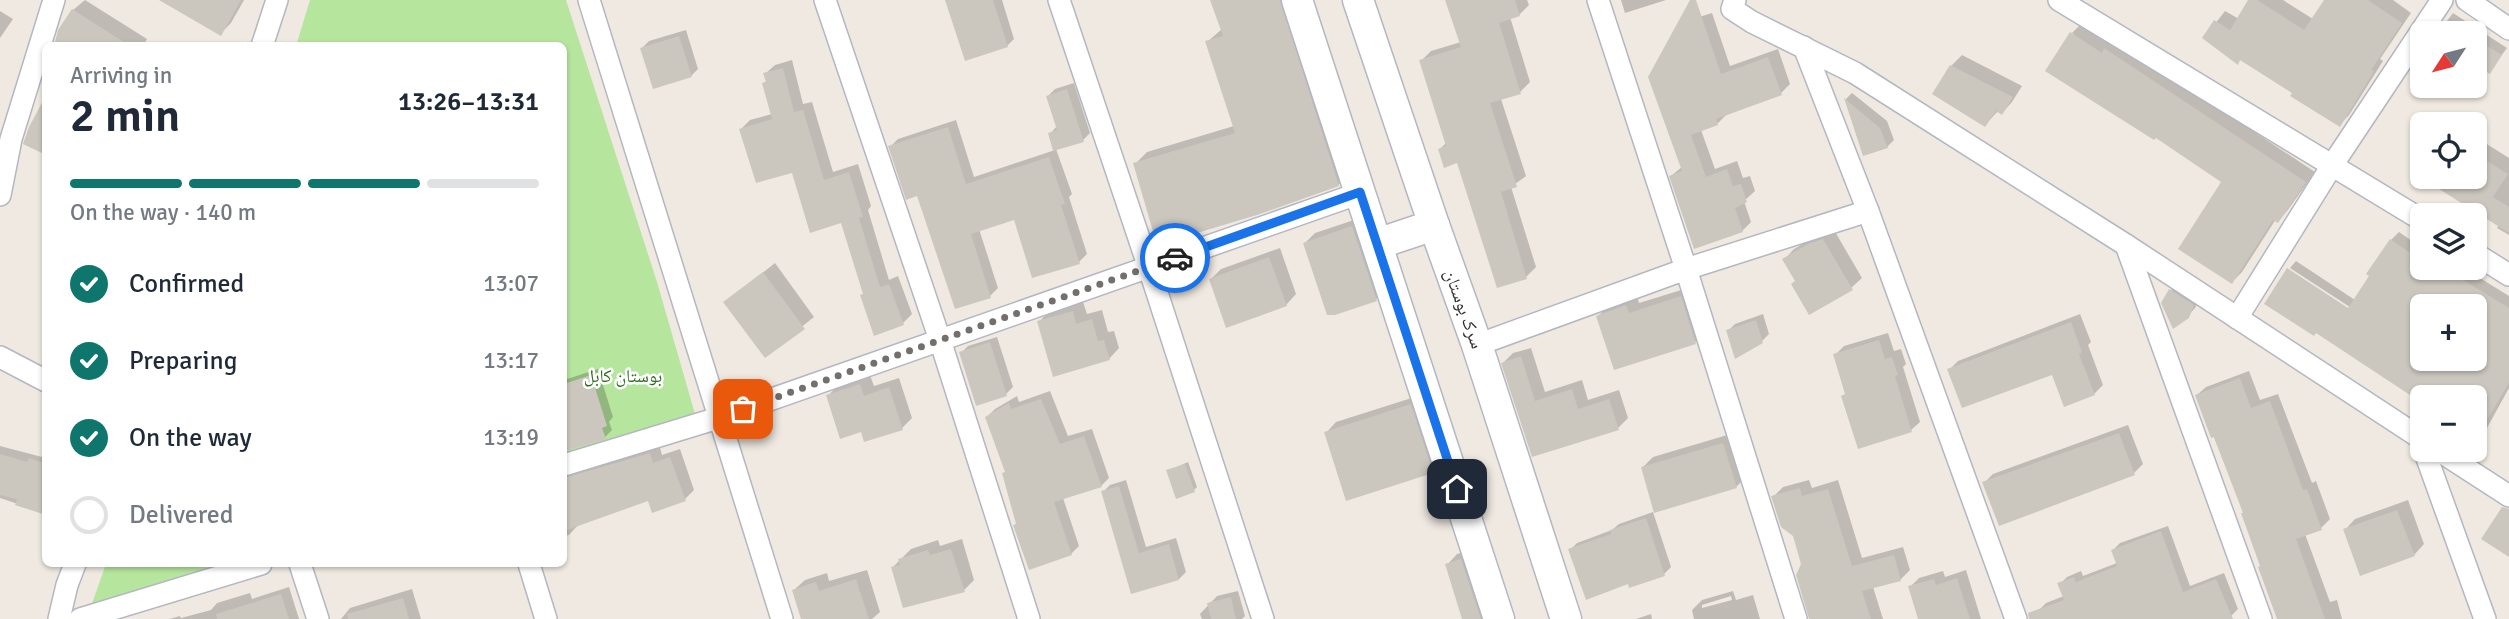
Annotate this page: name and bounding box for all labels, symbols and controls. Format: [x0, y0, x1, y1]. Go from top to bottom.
north arrow [2410, 21, 2487, 98]
map controls [2410, 21, 2487, 462]
text: Arriving in [70, 61, 172, 90]
text: 13:26–13:31 [398, 86, 539, 118]
text: 2 min [70, 88, 180, 144]
button: locate [2410, 112, 2487, 189]
text: On the way · 140 m [70, 198, 256, 227]
button: layers [2410, 203, 2487, 280]
courier [1140, 223, 1210, 293]
icon: car [1156, 239, 1194, 277]
icon: check [70, 265, 108, 303]
street label: سرک بوستان [1439, 266, 1489, 352]
text: Confirmed [129, 268, 244, 300]
text: 13:07 [483, 269, 539, 298]
button: + [2410, 294, 2487, 371]
icon: check [70, 342, 108, 380]
text: Preparing [129, 345, 237, 377]
text: 13:17 [483, 346, 539, 375]
park label: بوستان کابل [584, 365, 662, 387]
pin [713, 379, 773, 439]
button: − [2410, 385, 2487, 462]
icon: bag [724, 390, 762, 428]
icon: check [70, 419, 108, 457]
text: On the way [129, 422, 252, 454]
text: 13:19 [483, 423, 539, 452]
pin [1427, 459, 1487, 519]
icon: home [1438, 470, 1476, 508]
text: Delivered [129, 499, 234, 531]

